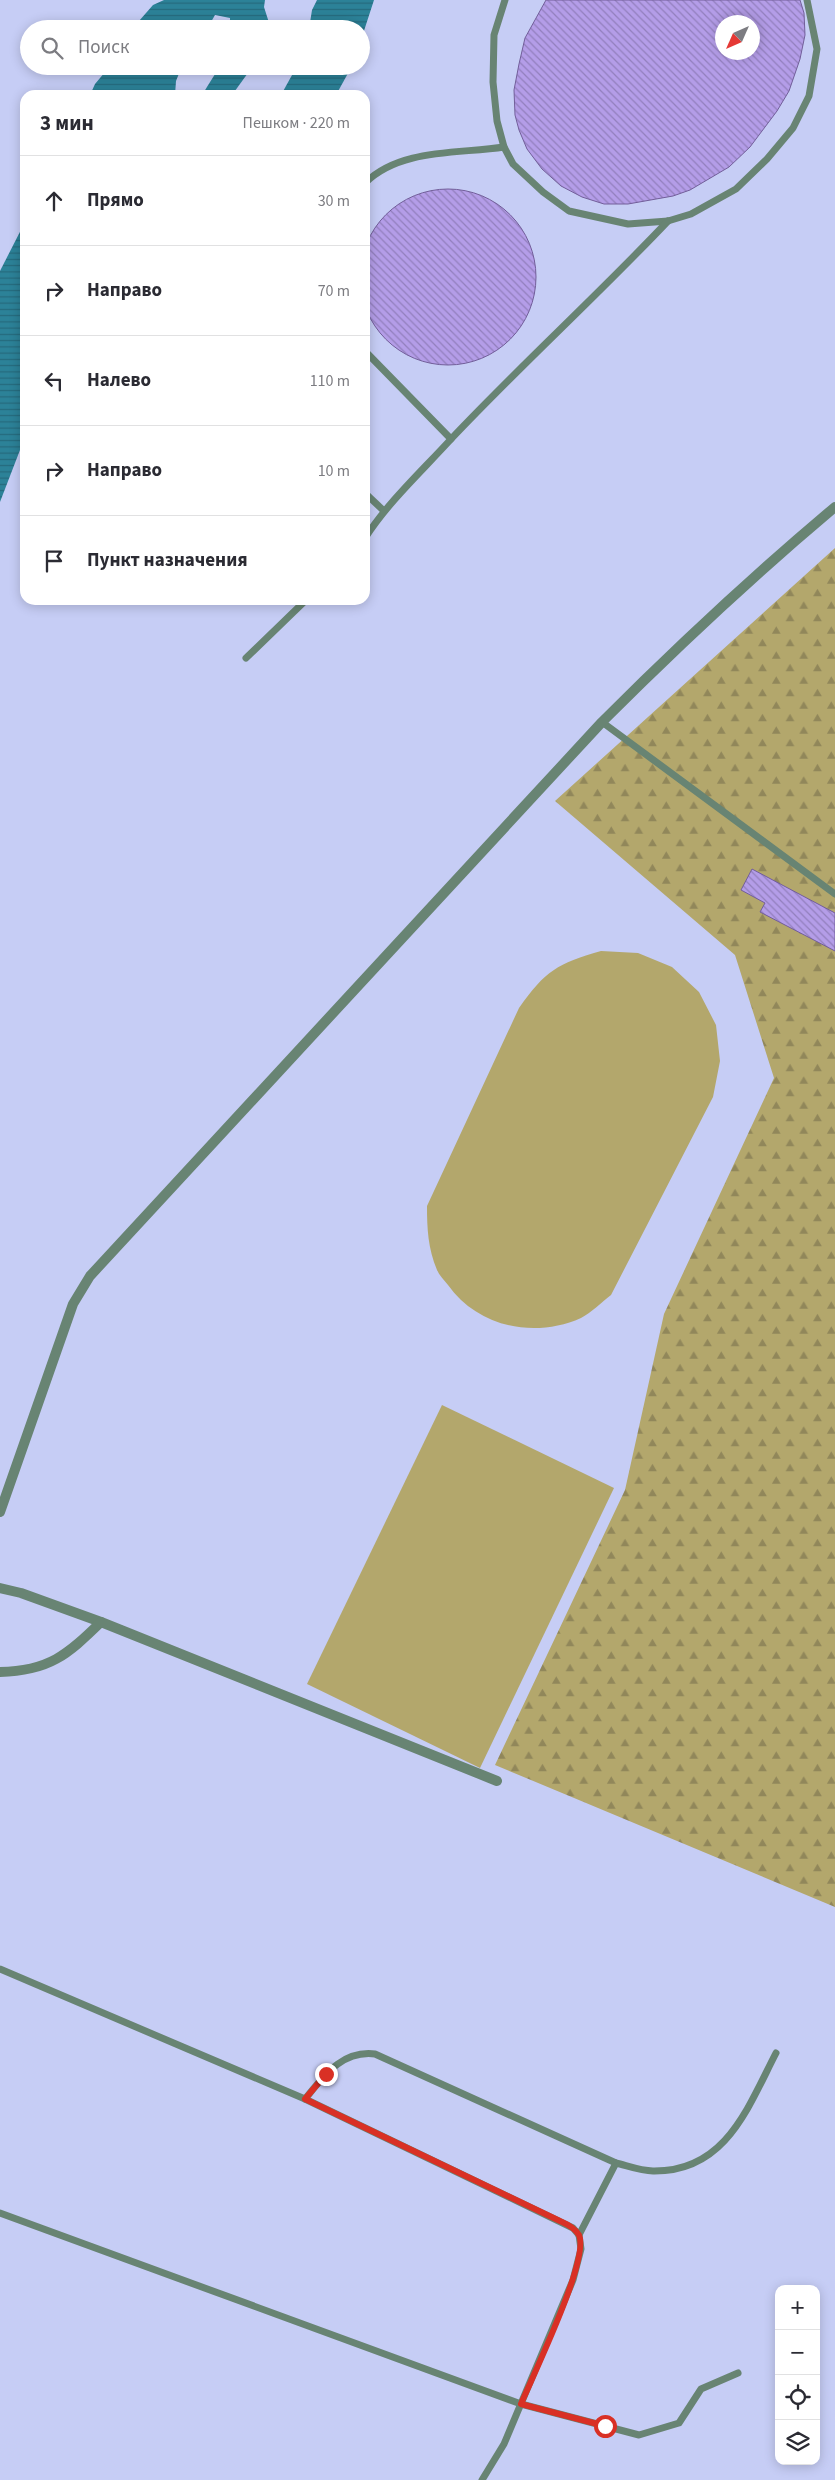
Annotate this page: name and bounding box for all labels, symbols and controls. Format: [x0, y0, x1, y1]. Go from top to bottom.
north arrow [715, 15, 760, 60]
search box [20, 20, 370, 75]
icon: search [38, 34, 66, 62]
text: Поиск [78, 34, 129, 61]
text: 3 мин [40, 108, 94, 138]
text: Пешком · 220 m [243, 112, 350, 134]
icon: ahead [40, 187, 68, 215]
text: Прямо [87, 187, 144, 214]
text: 30 m [318, 190, 350, 212]
icon: right [40, 277, 68, 305]
text: Направо [87, 277, 162, 304]
text: 70 m [318, 280, 350, 302]
icon: left [40, 367, 68, 395]
text: Налево [87, 367, 151, 394]
text: 110 m [310, 370, 350, 392]
icon: right [40, 457, 68, 485]
text: Направо [87, 457, 162, 484]
text: 10 m [318, 460, 350, 482]
icon: arrive [40, 547, 68, 575]
text: Пункт назначения [87, 547, 248, 574]
route end [315, 2063, 338, 2086]
map controls [775, 2285, 820, 2465]
button: + [775, 2285, 820, 2330]
button: − [775, 2330, 820, 2375]
button: locate [775, 2375, 820, 2420]
route start [594, 2415, 617, 2438]
button: layers [775, 2420, 820, 2465]

